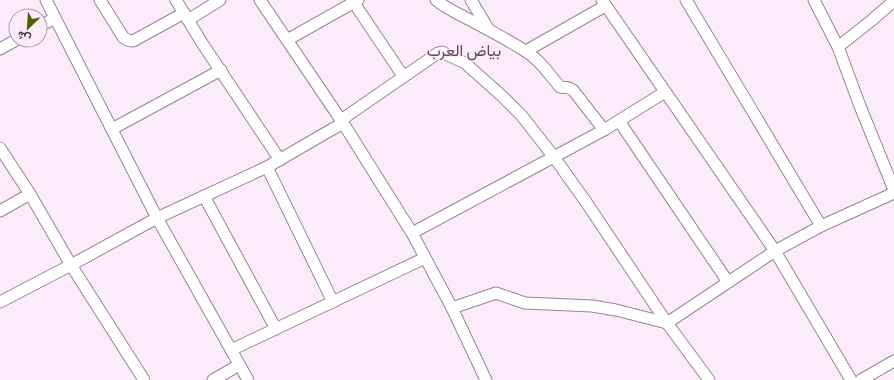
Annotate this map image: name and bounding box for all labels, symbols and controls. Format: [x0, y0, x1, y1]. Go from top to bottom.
north arrow [8, 8, 48, 48]
text: ش [14, 28, 33, 47]
district label: بياض العرب [427, 39, 501, 61]

